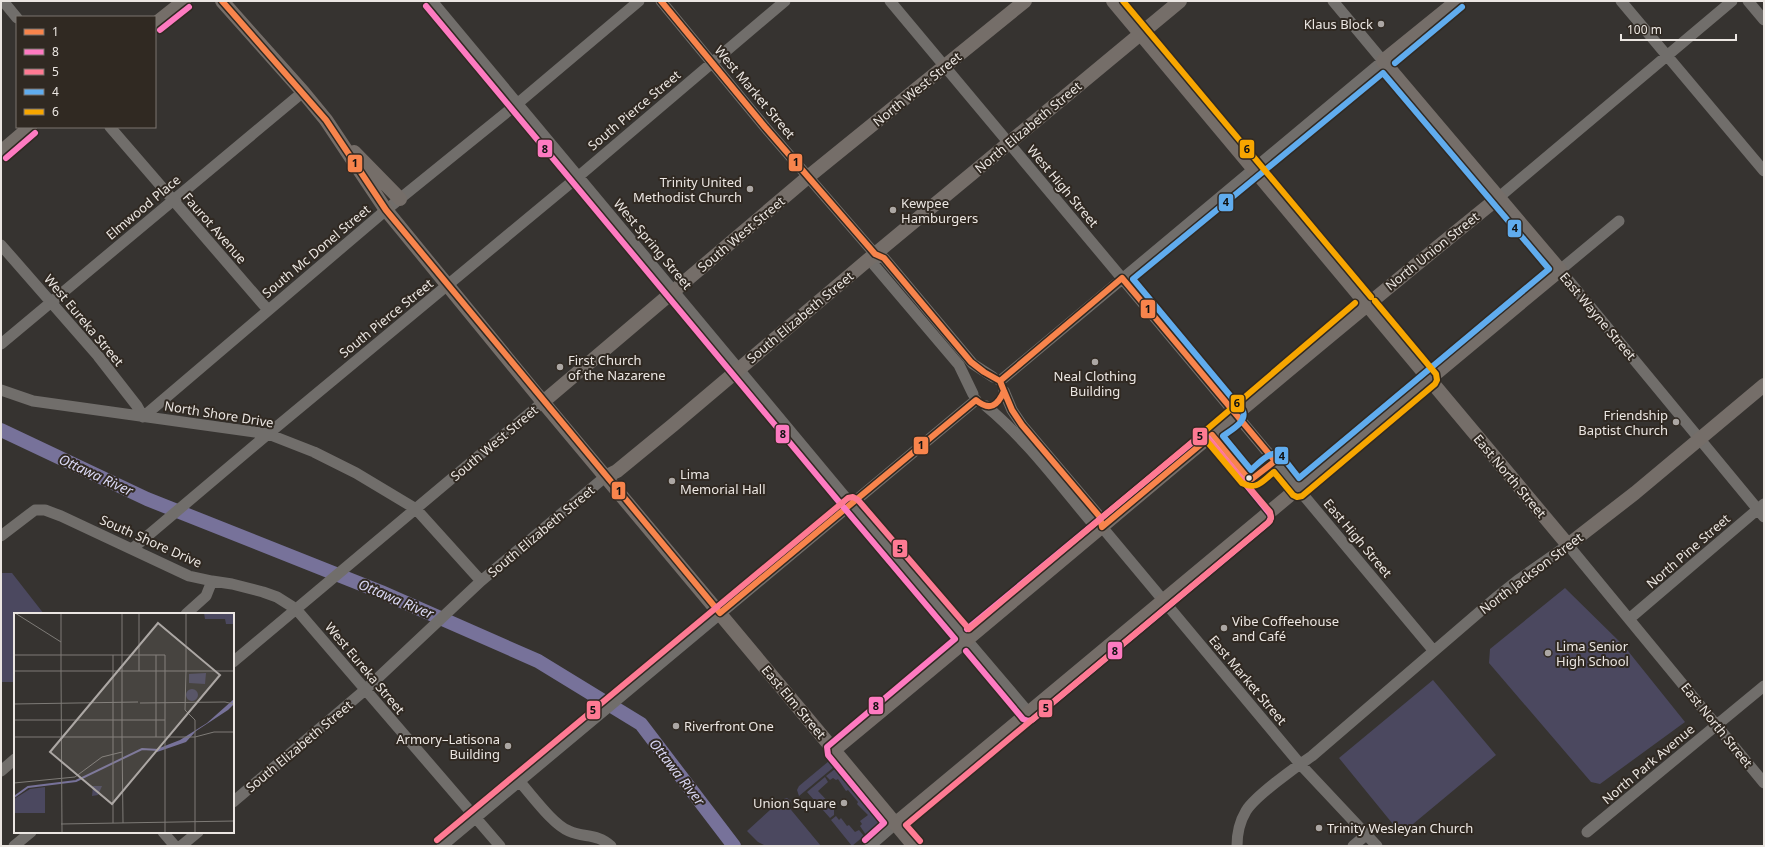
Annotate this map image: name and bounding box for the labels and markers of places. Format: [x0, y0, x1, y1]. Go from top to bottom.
place label: Klaus Block [1304, 15, 1373, 33]
marker: Klaus Block [1376, 19, 1386, 29]
place label: Trinity United Methodist Church [633, 173, 742, 206]
marker: Trinity United Methodist Church [745, 184, 755, 194]
place label: Kewpee Hamburgers [901, 194, 978, 227]
marker: Kewpee Hamburgers [888, 205, 898, 215]
place label: First Church of the Nazarene [568, 351, 666, 384]
marker: Neal Clothing Building [1090, 357, 1100, 367]
marker: First Church of the Nazarene [555, 362, 565, 372]
place label: Neal Clothing Building [1054, 367, 1136, 400]
place label: Friendship Baptist Church [1578, 406, 1668, 439]
marker: Friendship Baptist Church [1671, 417, 1681, 427]
place label: Lima Memorial Hall [680, 465, 766, 498]
unlabelled marker [1244, 473, 1254, 483]
marker: Lima Memorial Hall [667, 476, 677, 486]
place label: Vibe Coffeehouse and Café [1232, 612, 1339, 645]
marker: Vibe Coffeehouse and Café [1219, 623, 1229, 633]
place label: Lima Senior High School [1556, 637, 1629, 670]
marker: Lima Senior High School [1543, 648, 1553, 658]
place label: Riverfront One [684, 717, 774, 735]
marker: Riverfront One [671, 721, 681, 731]
place label: Armory–Latisona Building [396, 730, 500, 763]
marker: Armory–Latisona Building [503, 741, 513, 751]
place label: Union Square [753, 794, 836, 812]
marker: Union Square [839, 798, 849, 808]
place label: Trinity Wesleyan Church [1327, 819, 1473, 837]
marker: Trinity Wesleyan Church [1314, 823, 1324, 833]

